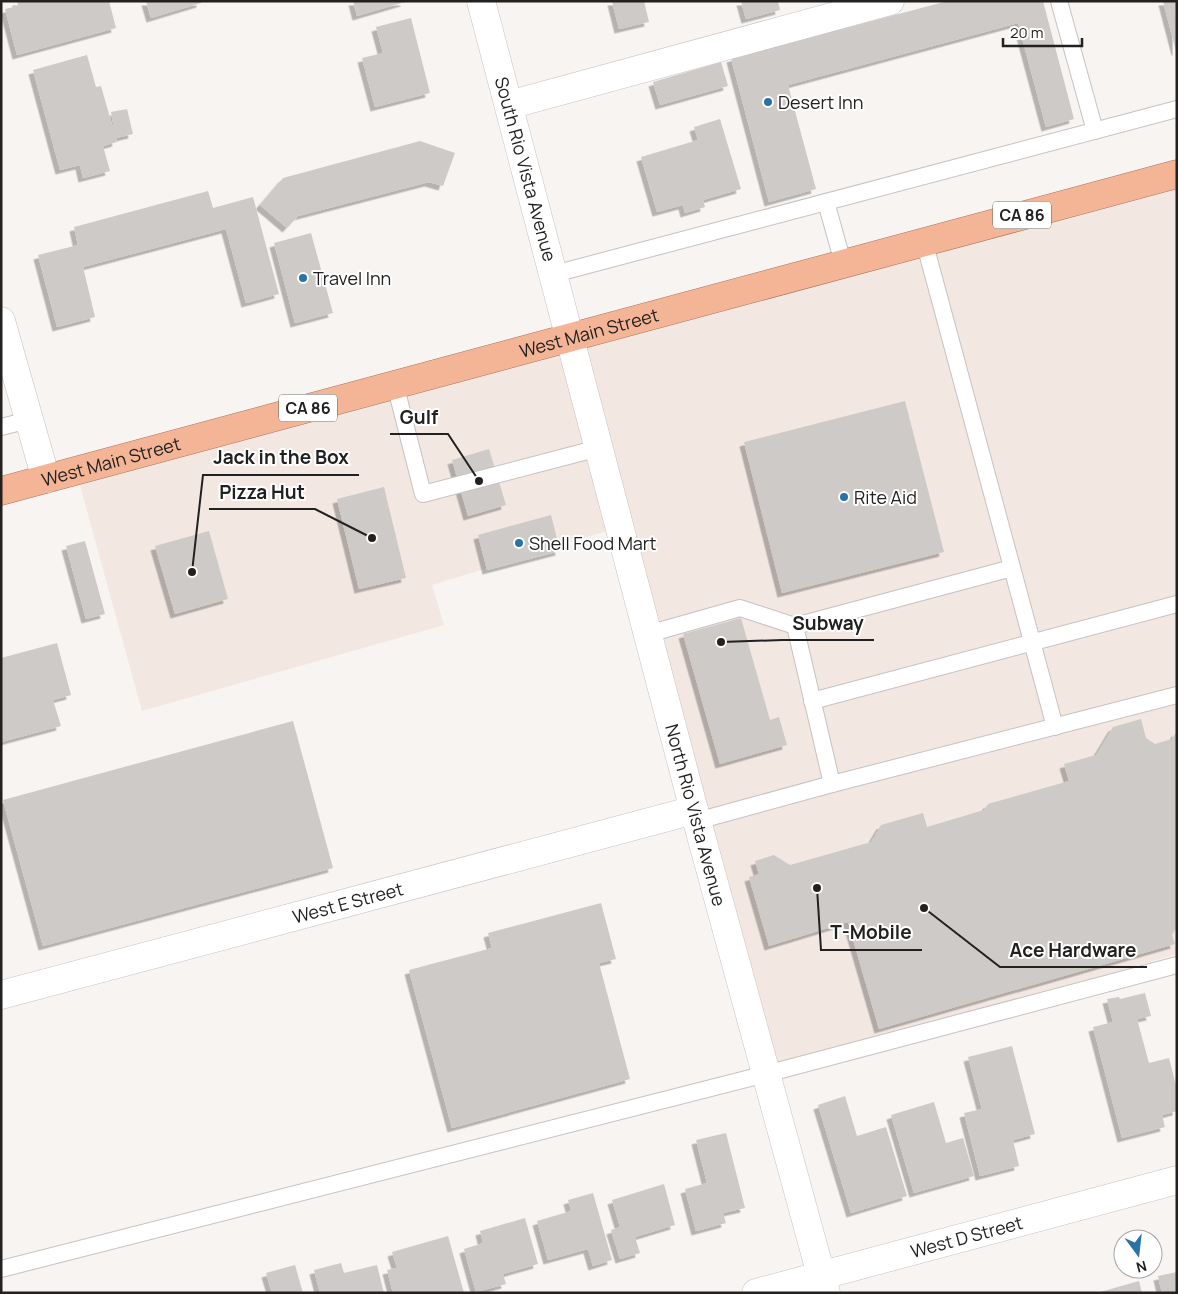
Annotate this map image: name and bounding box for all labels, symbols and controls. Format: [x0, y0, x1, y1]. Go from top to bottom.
scale bar [1003, 15, 1082, 47]
text: 20 m [1010, 22, 1043, 43]
street label: South Rio Vista Avenue [490, 74, 562, 264]
place label: Desert Inn [778, 90, 863, 114]
marker: Desert Inn [762, 96, 774, 108]
road number: CA 86 [993, 202, 1051, 228]
place label: Travel Inn [313, 266, 391, 290]
marker: Travel Inn [297, 272, 309, 284]
street label: West Main Street [517, 302, 661, 363]
road number: CA 86 [279, 394, 337, 422]
callout: Gulf [390, 400, 448, 434]
text: Gulf [400, 404, 438, 430]
street label: West Main Street [39, 431, 183, 492]
callout: Jack in the Box [203, 441, 359, 475]
text: Jack in the Box [213, 444, 349, 470]
callout: Pizza Hut [209, 475, 315, 509]
text: Pizza Hut [219, 479, 305, 505]
place label: Rite Aid [854, 485, 917, 509]
marker: Rite Aid [838, 491, 850, 503]
place label: Shell Food Mart [529, 531, 657, 555]
marker: Shell Food Mart [513, 537, 525, 549]
callout: Subway [782, 606, 874, 640]
text: Subway [792, 610, 864, 636]
street label: North Rio Vista Avenue [660, 721, 732, 909]
street label: West E Street [290, 876, 406, 929]
callout: T-Mobile [821, 916, 922, 950]
text: T-Mobile [830, 919, 912, 945]
callout: Ace Hardware [1000, 933, 1147, 967]
text: Ace Hardware [1010, 937, 1136, 963]
street label: West D Street [908, 1210, 1025, 1263]
north arrow [1113, 1229, 1163, 1279]
text: N [1134, 1257, 1149, 1278]

